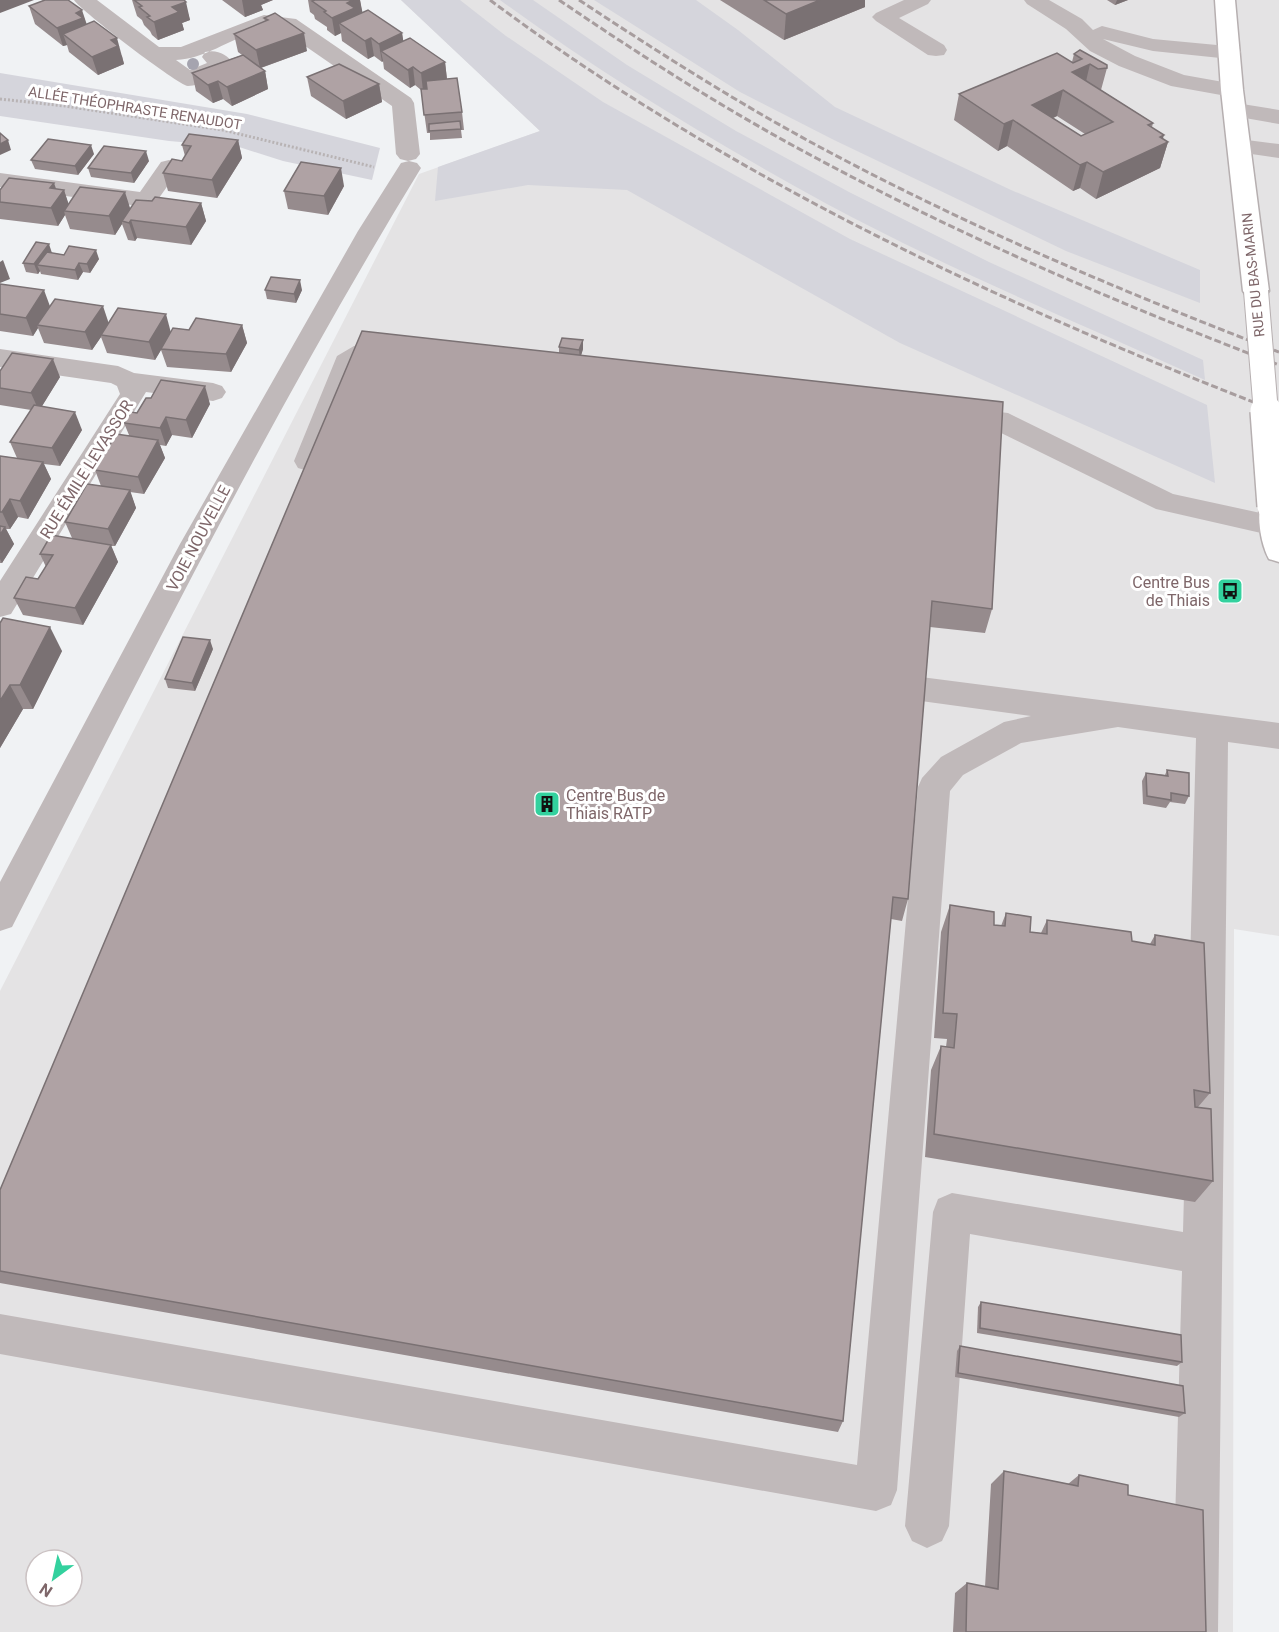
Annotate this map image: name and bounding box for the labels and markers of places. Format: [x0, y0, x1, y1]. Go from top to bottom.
place label: Centre Bus de Thiais [1132, 573, 1210, 610]
bus stop icon: Centre Bus de Thiais [1215, 576, 1245, 606]
place label: Centre Bus de Thiais RATP [566, 786, 665, 823]
building icon: Centre Bus de Thiais RATP [532, 789, 562, 819]

